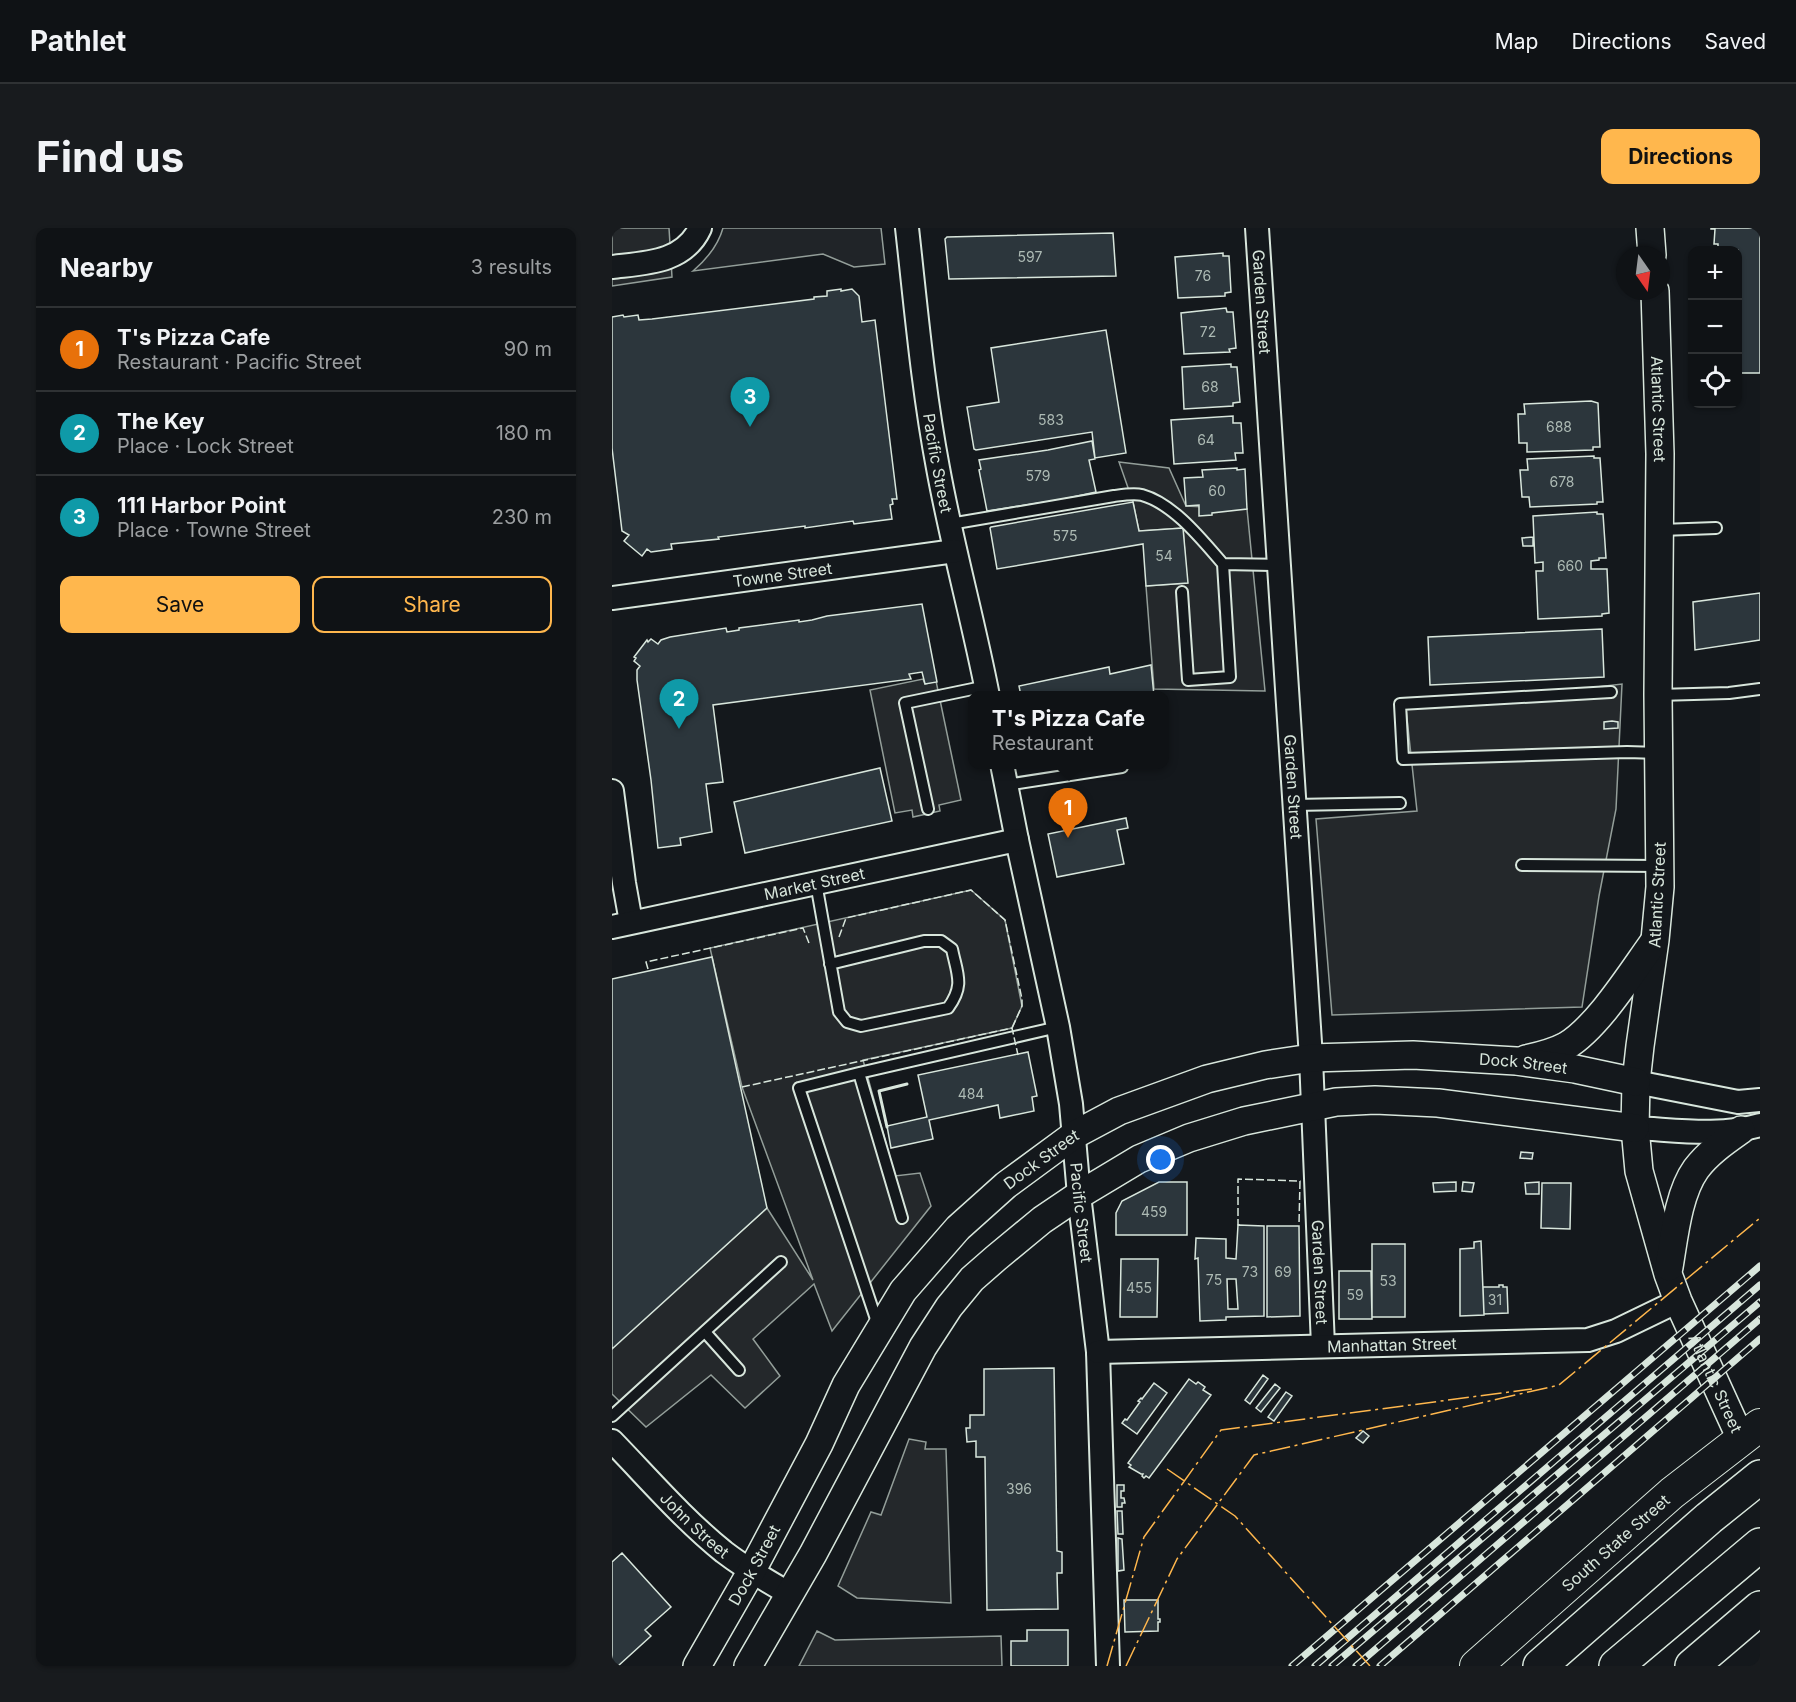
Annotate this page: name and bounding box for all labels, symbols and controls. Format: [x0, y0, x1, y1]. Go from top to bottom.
text: Pathlet [30, 24, 126, 58]
text: Map [1495, 29, 1538, 54]
text: Directions [1571, 29, 1672, 54]
text: Saved [1705, 29, 1766, 54]
button: Directions [1601, 129, 1760, 184]
text: Find us [36, 131, 184, 182]
north arrow [1616, 246, 1670, 300]
map controls [1688, 246, 1742, 408]
button: + [1688, 246, 1742, 300]
house number: 597 [1018, 248, 1042, 265]
street label: Garden Street [1248, 249, 1275, 355]
text: Nearby [60, 252, 153, 283]
text: 3 results [471, 255, 552, 279]
house number: 76 [1195, 267, 1211, 284]
button: − [1688, 300, 1742, 354]
house number: 72 [1200, 323, 1216, 340]
text: T's Pizza Cafe [117, 324, 270, 350]
text: 1 [75, 337, 84, 361]
text: 90 m [504, 337, 552, 361]
text: Restaurant · Pacific Street [117, 350, 362, 374]
button: locate [1688, 354, 1742, 408]
street label: Atlantic Street [1647, 356, 1670, 462]
pin: 3 [730, 378, 770, 427]
house number: 68 [1201, 378, 1219, 395]
text: The Key [117, 408, 205, 434]
house number: 583 [1038, 411, 1064, 428]
street label: Pacific Street [919, 412, 957, 515]
house number: 688 [1546, 418, 1572, 435]
text: 2 [73, 421, 86, 445]
text: 180 m [496, 421, 552, 445]
house number: 64 [1197, 431, 1215, 448]
text: Place · Lock Street [117, 434, 294, 458]
house number: 579 [1026, 467, 1050, 484]
house number: 678 [1549, 473, 1575, 490]
house number: 60 [1208, 482, 1226, 499]
text: 111 Harbor Point [117, 492, 286, 518]
text: 3 [73, 505, 86, 529]
text: 230 m [492, 505, 552, 529]
text: Place · Towne Street [117, 518, 311, 542]
house number: 575 [1053, 527, 1077, 544]
house number: 54 [1155, 547, 1173, 564]
house number: 660 [1557, 557, 1583, 574]
street label: Towne Street [732, 558, 833, 591]
button: Save [60, 576, 300, 633]
button: Share [312, 576, 552, 633]
pin: 2 [660, 680, 698, 729]
popup [968, 691, 1169, 769]
text: T's Pizza Cafe [992, 705, 1145, 731]
text: Restaurant [992, 731, 1093, 755]
street label: Garden Street [1280, 734, 1307, 840]
pin: 1 [1048, 788, 1088, 838]
street label: Atlantic Street [1644, 841, 1670, 949]
street label: Market Street [762, 863, 867, 904]
street label: Dock Street [1478, 1049, 1569, 1078]
house number: 484 [958, 1085, 984, 1102]
street label: Dock Street [1000, 1124, 1082, 1193]
your location [1146, 1145, 1175, 1174]
street label: Pacific Street [1066, 1161, 1097, 1264]
house number: 459 [1141, 1203, 1167, 1220]
street label: Garden Street [1308, 1219, 1332, 1325]
house number: 73 [1242, 1263, 1258, 1280]
house number: 69 [1274, 1263, 1292, 1280]
house number: 75 [1206, 1271, 1222, 1288]
house number: 53 [1379, 1272, 1397, 1289]
house number: 455 [1126, 1279, 1152, 1296]
house number: 59 [1346, 1286, 1364, 1303]
house number: 31 [1488, 1291, 1502, 1308]
street label: Atlantic Street [1684, 1331, 1747, 1436]
street label: Manhattan Street [1327, 1333, 1457, 1356]
house number: 396 [1006, 1480, 1032, 1497]
street label: John Street [656, 1488, 733, 1562]
street label: South State Street [1557, 1490, 1673, 1596]
street label: Dock Street [724, 1521, 784, 1609]

